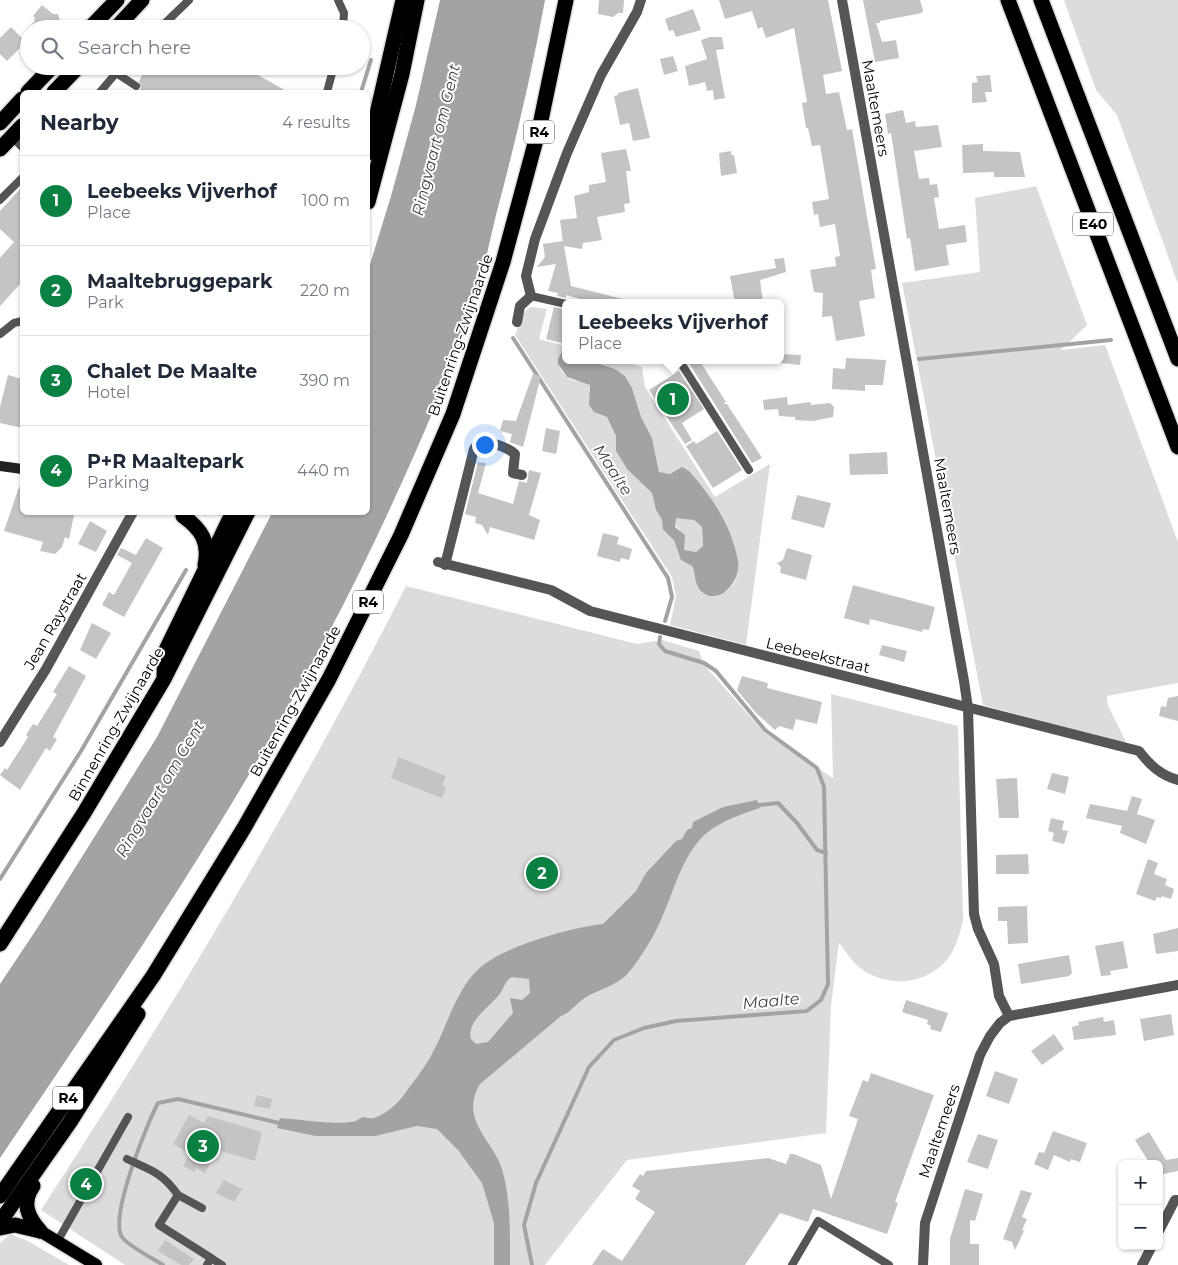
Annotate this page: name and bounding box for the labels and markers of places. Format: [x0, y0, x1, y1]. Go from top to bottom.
pin: 1 [657, 380, 689, 418]
pin: 2 [526, 854, 558, 892]
pin: 3 [187, 1127, 219, 1165]
pin: 4 [70, 1165, 102, 1203]

